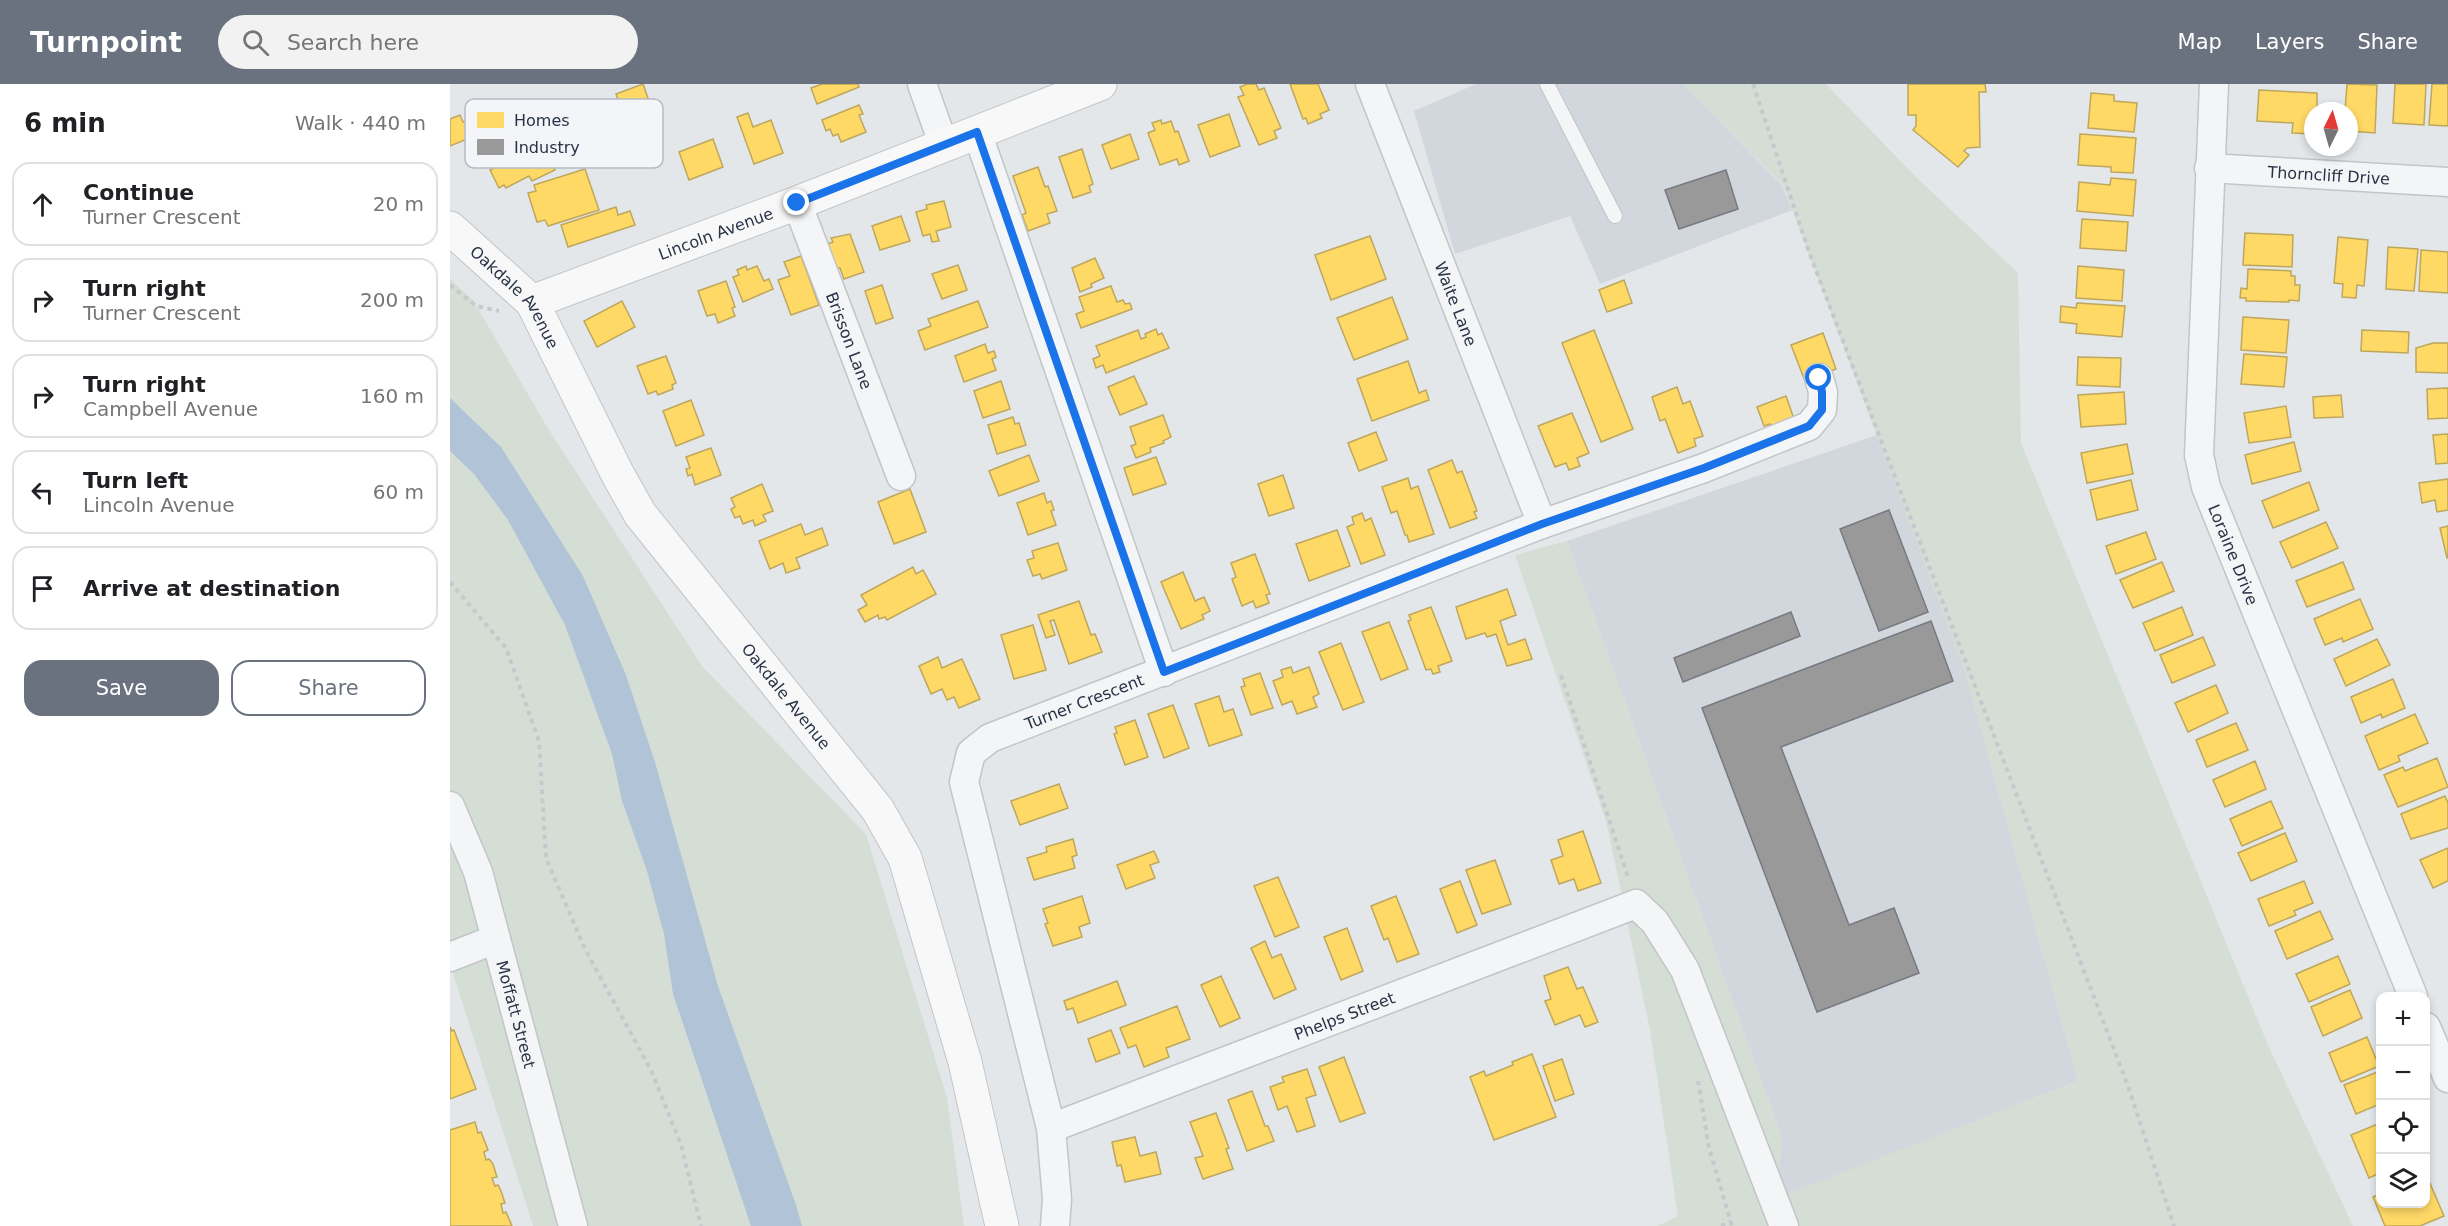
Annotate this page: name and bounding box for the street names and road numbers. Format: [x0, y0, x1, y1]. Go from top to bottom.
street label: Thorncliff Drive [2266, 162, 2391, 188]
street label: Lincoln Avenue [655, 203, 776, 264]
street label: Oakdale Avenue [466, 242, 563, 352]
street label: Waite Lane [1431, 259, 1481, 349]
street label: Brisson Lane [822, 289, 876, 392]
street label: Loraine Drive [2205, 501, 2262, 608]
street label: Oakdale Avenue [738, 639, 835, 753]
street label: Turner Crescent [1021, 670, 1146, 734]
street label: Moffatt Street [493, 958, 540, 1070]
street label: Phelps Street [1291, 988, 1397, 1044]

